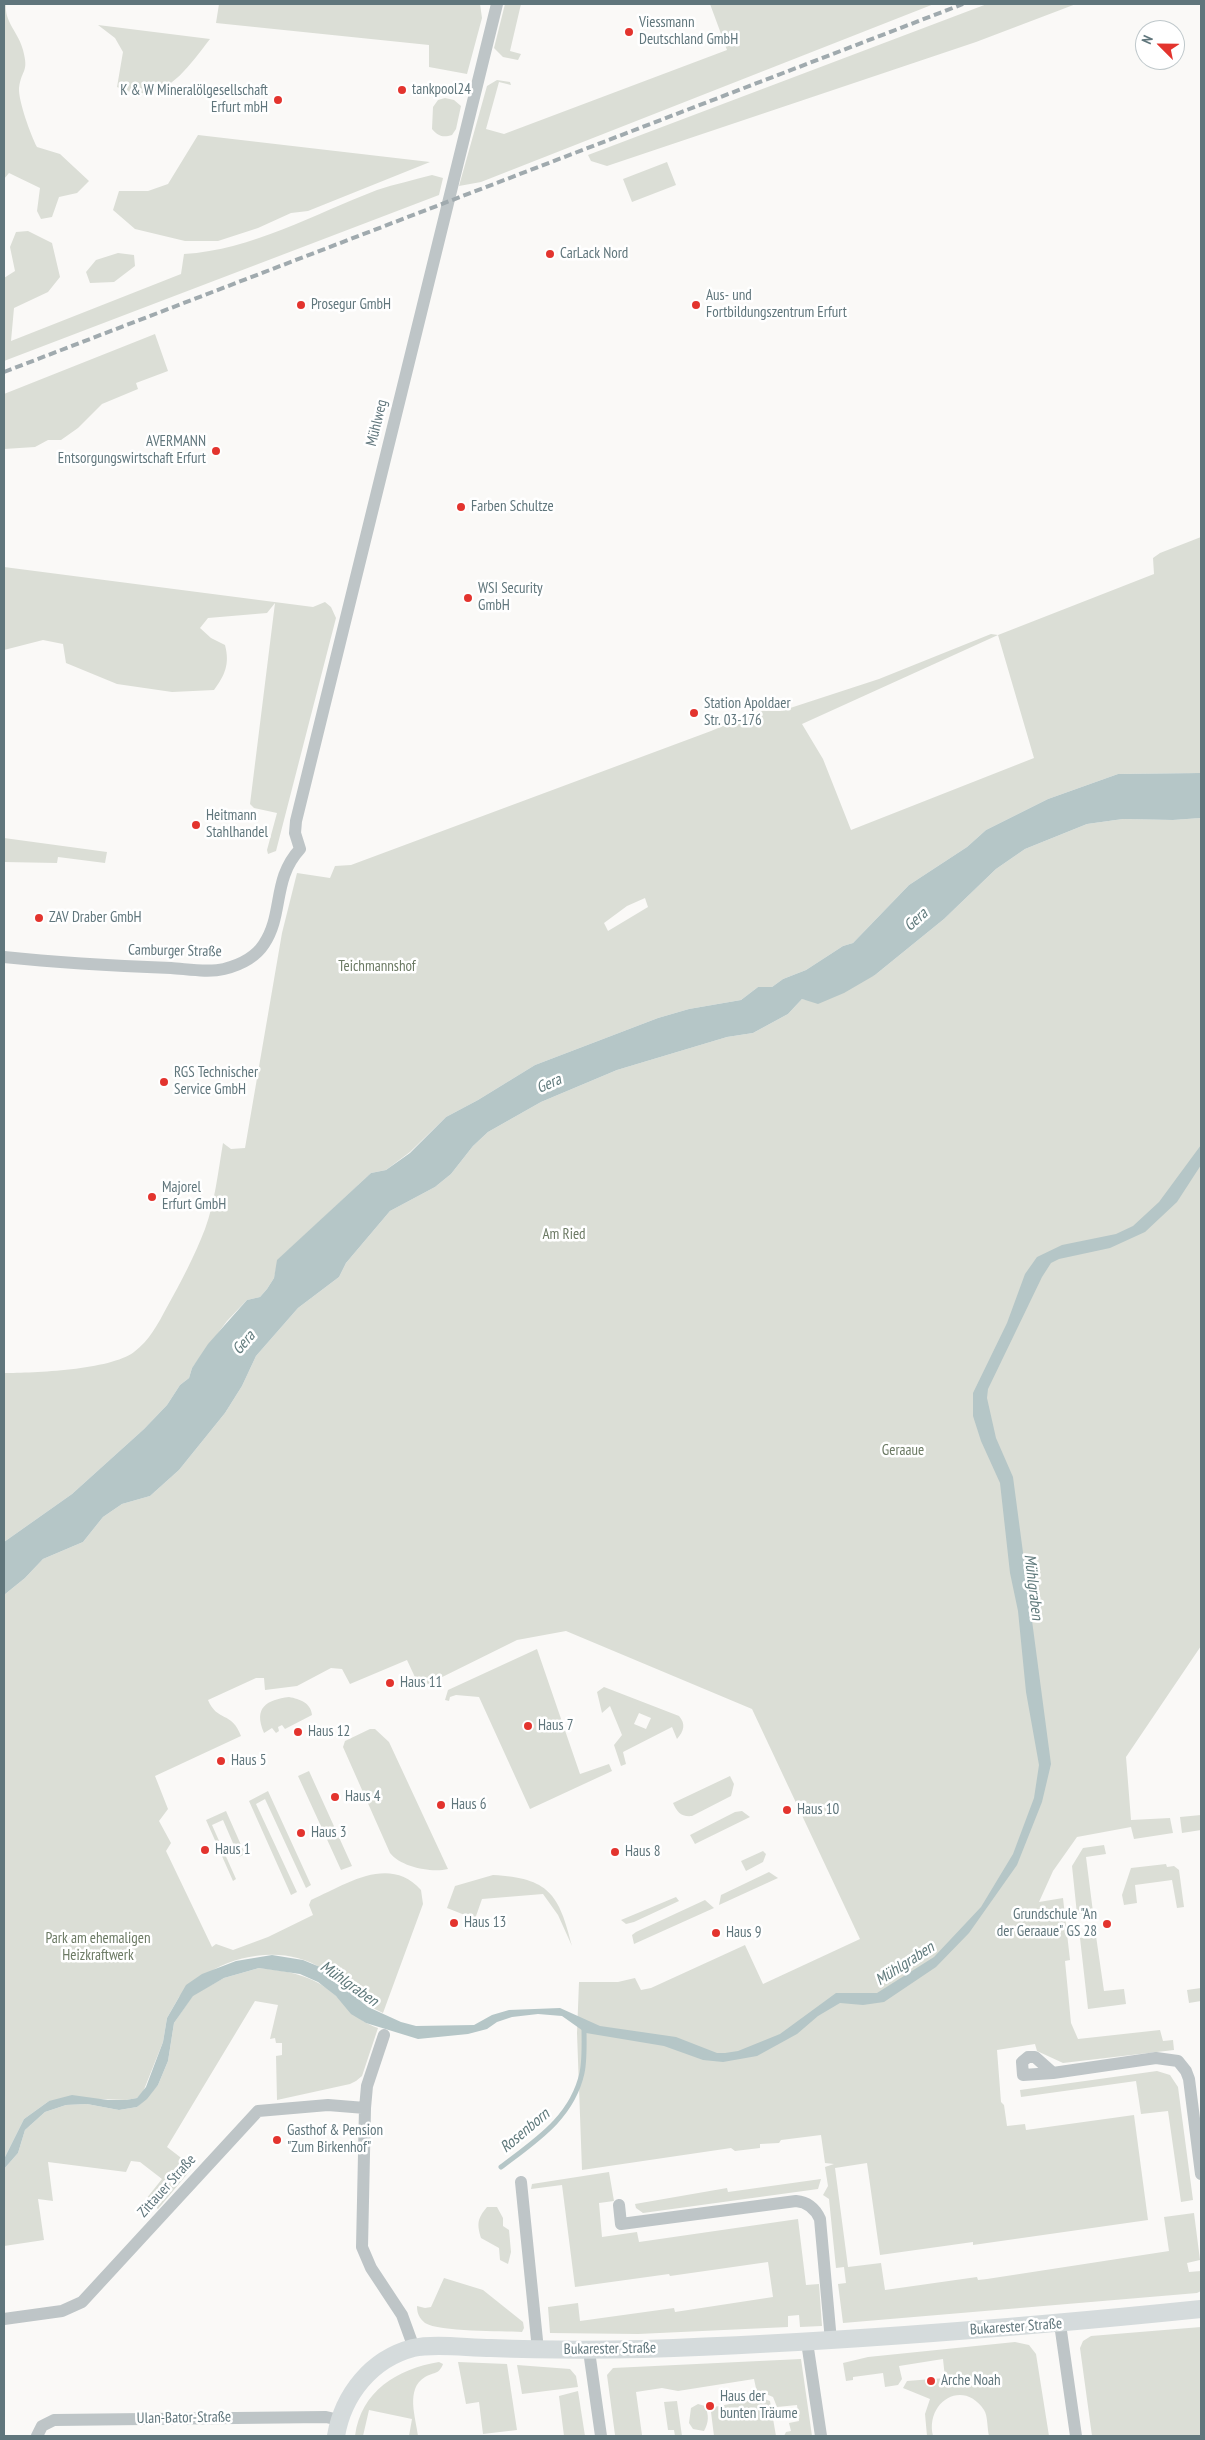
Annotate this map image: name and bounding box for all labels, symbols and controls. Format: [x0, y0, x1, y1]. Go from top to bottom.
place label: Viessmann Deutschland GmbH [639, 14, 738, 49]
north arrow [1135, 20, 1185, 70]
marker: Viessmann Deutschland GmbH [623, 26, 635, 38]
text: N [1137, 33, 1157, 47]
place label: tankpool24 [412, 81, 471, 99]
place label: K & W Mineralölgesellschaft Erfurt mbH [120, 82, 268, 117]
marker: tankpool24 [396, 84, 408, 96]
marker: K & W Mineralölgesellschaft Erfurt mbH [272, 94, 284, 106]
place label: CarLack Nord [560, 245, 628, 263]
marker: CarLack Nord [544, 248, 556, 260]
place label: Aus- und Fortbildungszentrum Erfurt [706, 287, 847, 322]
place label: Prosegur GmbH [311, 296, 391, 314]
marker: Prosegur GmbH [295, 299, 307, 311]
marker: Aus- und Fortbildungszentrum Erfurt [690, 299, 702, 311]
street label: Mühlweg [363, 398, 391, 448]
place label: AVERMANN Entsorgungswirtschaft Erfurt [58, 433, 206, 468]
marker: AVERMANN Entsorgungswirtschaft Erfurt [210, 445, 222, 457]
place label: Farben Schultze [471, 498, 554, 516]
marker: Farben Schultze [455, 501, 467, 513]
place label: WSI Security GmbH [478, 580, 543, 615]
marker: WSI Security GmbH [462, 592, 474, 604]
place label: Station Apoldaer Str. 03-176 [704, 695, 791, 730]
marker: Station Apoldaer Str. 03-176 [688, 707, 700, 719]
place label: Heitmann Stahlhandel [206, 807, 268, 842]
marker: Heitmann Stahlhandel [190, 819, 202, 831]
water label: Gera [900, 904, 932, 936]
place label: ZAV Draber GmbH [49, 909, 142, 927]
marker: ZAV Draber GmbH [33, 912, 45, 924]
street label: Camburger Straße [128, 941, 222, 961]
park label: Teichmannshof [338, 958, 416, 976]
place label: RGS Technischer Service GmbH [174, 1064, 258, 1099]
water label: Gera [534, 1070, 564, 1098]
marker: RGS Technischer Service GmbH [158, 1076, 170, 1088]
place label: Majorel Erfurt GmbH [162, 1179, 226, 1214]
marker: Majorel Erfurt GmbH [146, 1191, 158, 1203]
park label: Am Ried [542, 1226, 586, 1244]
water label: Gera [228, 1327, 260, 1359]
park label: Geraaue [882, 1442, 924, 1460]
water label: Mühlgraben [1019, 1553, 1047, 1621]
place label: Haus 11 [400, 1674, 442, 1692]
marker: Haus 11 [384, 1677, 396, 1689]
place label: Haus 7 [538, 1717, 574, 1735]
marker: Haus 7 [522, 1720, 534, 1732]
place label: Haus 12 [308, 1723, 350, 1741]
marker: Haus 12 [292, 1726, 304, 1738]
place label: Haus 5 [231, 1752, 267, 1770]
marker: Haus 5 [215, 1755, 227, 1767]
place label: Haus 4 [345, 1788, 381, 1806]
marker: Haus 4 [329, 1791, 341, 1803]
place label: Haus 6 [451, 1796, 487, 1814]
marker: Haus 6 [435, 1799, 447, 1811]
place label: Haus 10 [797, 1801, 839, 1819]
marker: Haus 10 [781, 1804, 793, 1816]
place label: Haus 3 [311, 1824, 347, 1842]
marker: Haus 3 [295, 1827, 307, 1839]
place label: Haus 1 [215, 1841, 251, 1859]
place label: Haus 8 [625, 1843, 661, 1861]
marker: Haus 1 [199, 1844, 211, 1856]
marker: Haus 8 [609, 1846, 621, 1858]
place label: Grundschule "An der Geraaue" GS 28 [997, 1906, 1097, 1941]
place label: Haus 13 [464, 1914, 506, 1932]
marker: Haus 13 [448, 1917, 460, 1929]
marker: Grundschule "An der Geraaue" GS 28 [1101, 1918, 1113, 1930]
place label: Haus 9 [726, 1924, 762, 1942]
marker: Haus 9 [710, 1927, 722, 1939]
park label: Park am ehemaligen Heizkraftwerk [45, 1930, 151, 1965]
water label: Mühlgraben [872, 1938, 938, 1990]
water label: Mühlgraben [316, 1957, 382, 2011]
water label: Rosenborn [497, 2105, 553, 2157]
place label: Gasthof & Pension "Zum Birkenhof" [287, 2122, 383, 2157]
marker: Gasthof & Pension "Zum Birkenhof" [271, 2134, 283, 2146]
street label: Zittauer Straße [134, 2151, 200, 2221]
street label: Bukarester Straße [969, 2315, 1063, 2339]
street label: Bukarester Straße [564, 2339, 656, 2359]
place label: Arche Noah [941, 2372, 1001, 2390]
marker: Arche Noah [925, 2375, 937, 2387]
place label: Haus der bunten Träume [720, 2388, 798, 2423]
marker: Haus der bunten Träume [704, 2400, 716, 2412]
street label: Ulan-Bator-Straße [137, 2408, 231, 2428]

